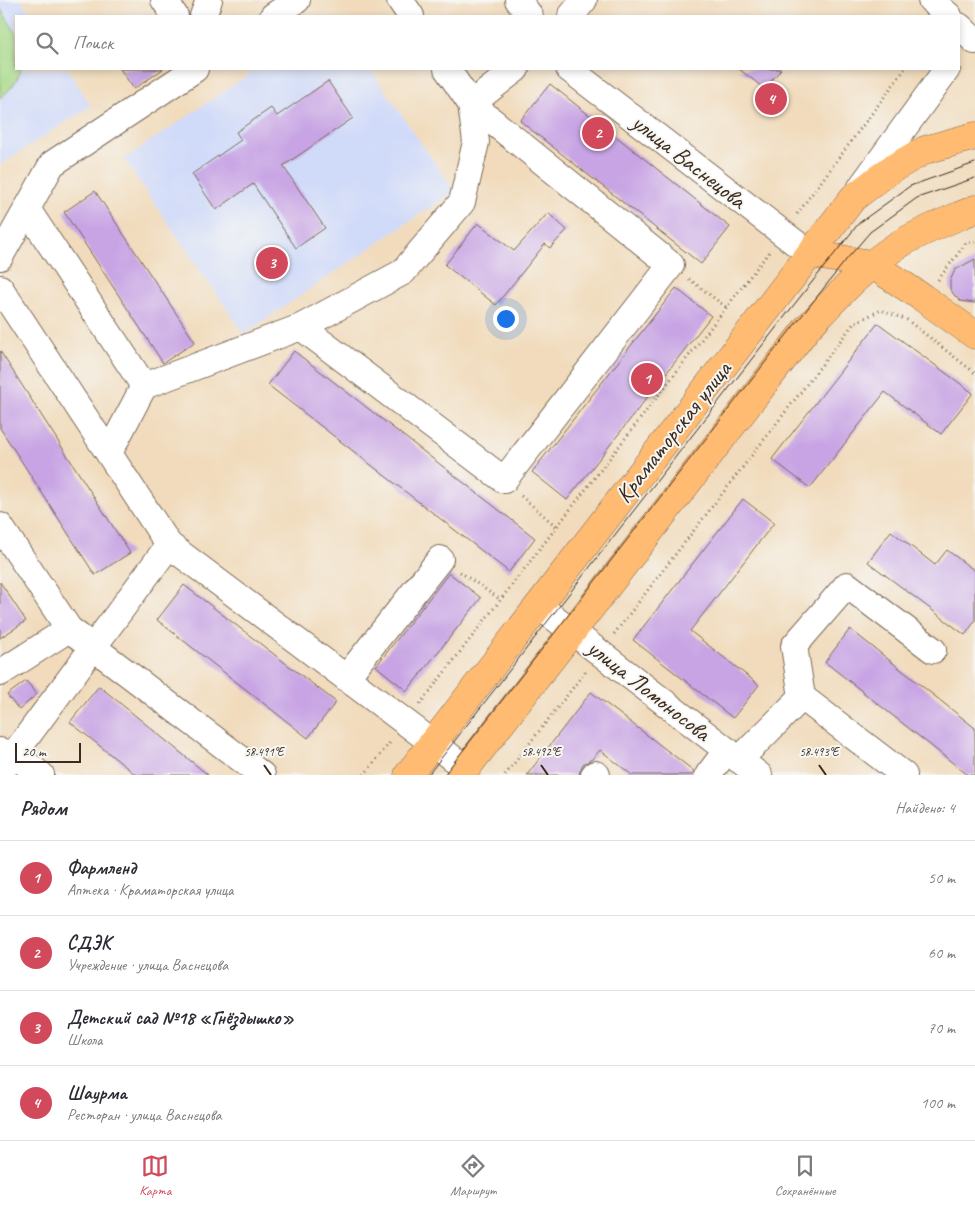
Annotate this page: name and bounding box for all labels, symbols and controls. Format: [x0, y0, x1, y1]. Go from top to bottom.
search box [15, 15, 960, 70]
icon: search [33, 29, 61, 57]
text: Поиск [73, 31, 113, 55]
pin: 4 [755, 80, 787, 118]
street label: улица Васнецова [624, 106, 753, 216]
pin: 2 [582, 114, 614, 152]
pin: 3 [256, 244, 288, 282]
your location [493, 306, 519, 332]
street label: Краматорская улица [608, 354, 738, 509]
pin: 1 [631, 360, 663, 398]
street label: улица Ломоносова [580, 631, 718, 748]
scale bar [15, 740, 81, 763]
text: 20 m [22, 743, 46, 760]
text: 58.491°E [244, 744, 285, 760]
text: 58.492°E [521, 744, 562, 760]
text: 58.493°E [799, 744, 840, 760]
text: Рядом [20, 795, 67, 821]
text: Найдено: 4 [895, 798, 955, 818]
text: Фармленд [67, 856, 136, 880]
text: 1 [32, 868, 40, 888]
text: 50 m [928, 868, 955, 888]
text: Аптека · Краматорская улица [67, 880, 234, 900]
text: СДЭК [67, 931, 111, 955]
text: 2 [32, 943, 40, 963]
text: 60 m [928, 943, 955, 963]
text: Учреждение · улица Васнецова [67, 955, 228, 975]
text: Детский сад №18 «Гнёздышко» [67, 1006, 294, 1030]
text: 3 [32, 1018, 40, 1038]
text: 70 m [928, 1018, 955, 1038]
text: Школа [67, 1030, 102, 1050]
text: Шаурма [67, 1081, 127, 1105]
text: 4 [32, 1093, 40, 1113]
text: 100 m [921, 1093, 955, 1113]
text: Ресторан · улица Васнецова [67, 1105, 222, 1125]
tab: Карта [139, 1152, 171, 1199]
tab: Маршрут [450, 1152, 496, 1199]
tab: Сохранённые [775, 1152, 836, 1199]

